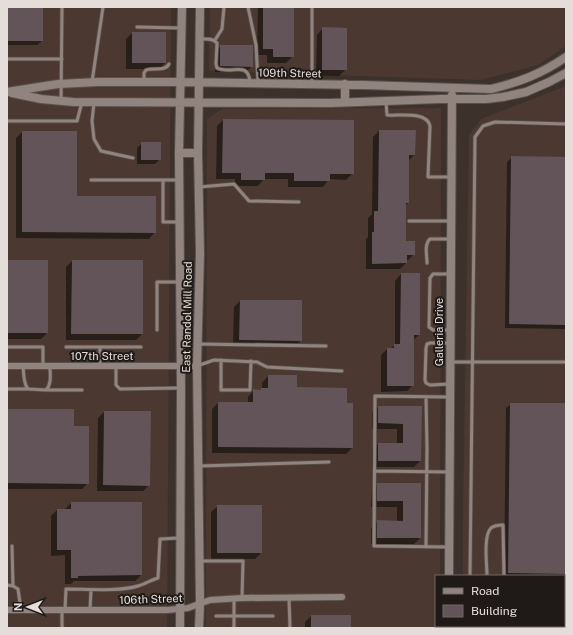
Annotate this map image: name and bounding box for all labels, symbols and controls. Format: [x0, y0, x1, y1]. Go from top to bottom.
street label: 109th Street [258, 66, 322, 80]
street label: East Randol Mill Road [180, 261, 194, 373]
street label: Galleria Drive [433, 298, 445, 366]
street label: 107th Street [70, 350, 134, 362]
legend [435, 575, 565, 627]
text: Road [471, 584, 499, 598]
north arrow [8, 587, 48, 627]
street label: 106th Street [119, 592, 183, 606]
text: N [12, 603, 24, 611]
text: Building [471, 604, 517, 618]

